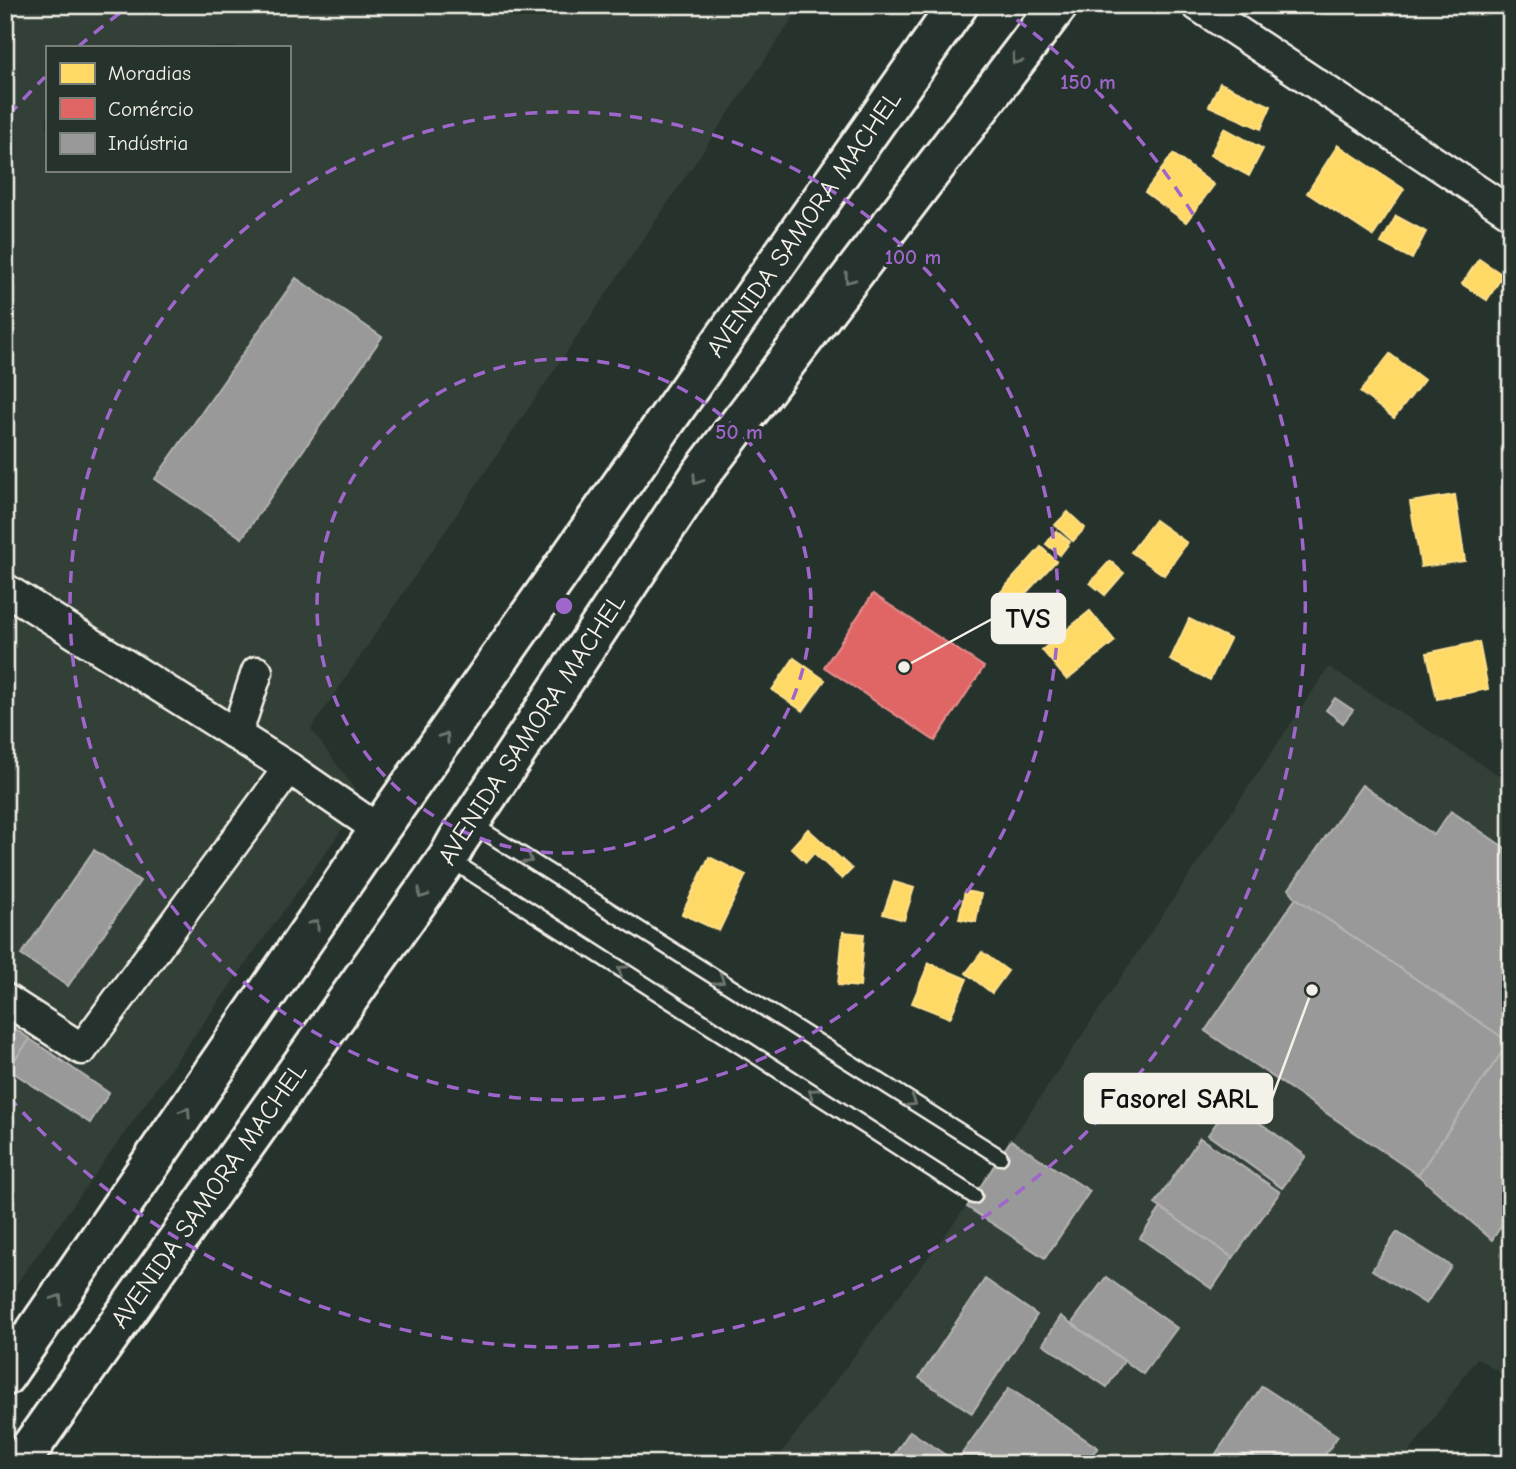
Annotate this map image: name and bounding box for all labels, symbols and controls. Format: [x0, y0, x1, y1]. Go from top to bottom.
legend [46, 46, 290, 172]
one-way arrow [1012, 52, 1025, 64]
text: Moradias [108, 61, 191, 85]
text: 150 m [1060, 70, 1116, 94]
street label: AVENIDA SAMORA MACHEL [700, 85, 908, 363]
text: Comércio [108, 97, 194, 121]
text: Indústria [108, 131, 188, 155]
text: 100 m [885, 245, 941, 269]
one-way arrow [844, 272, 857, 284]
text: 50 m [715, 420, 763, 444]
one-way arrow [693, 472, 705, 485]
street label: AVENIDA SAMORA MACHEL [432, 588, 632, 870]
centre of rings [552, 594, 576, 618]
callout: TVS [992, 594, 1065, 643]
text: TVS [1005, 603, 1051, 635]
one-way arrow [437, 732, 449, 745]
one-way arrow [520, 850, 533, 863]
one-way arrow [418, 886, 430, 899]
one-way arrow [307, 919, 319, 932]
one-way arrow [617, 966, 630, 979]
one-way arrow [712, 972, 725, 985]
street label: AVENIDA SAMORA MACHEL [105, 1057, 313, 1334]
callout: Fasorel SARL [1085, 1074, 1272, 1123]
text: Fasorel SARL [1099, 1083, 1259, 1115]
one-way arrow [808, 1088, 821, 1101]
one-way arrow [905, 1093, 918, 1106]
one-way arrow [178, 1107, 190, 1120]
one-way arrow [50, 1294, 63, 1307]

